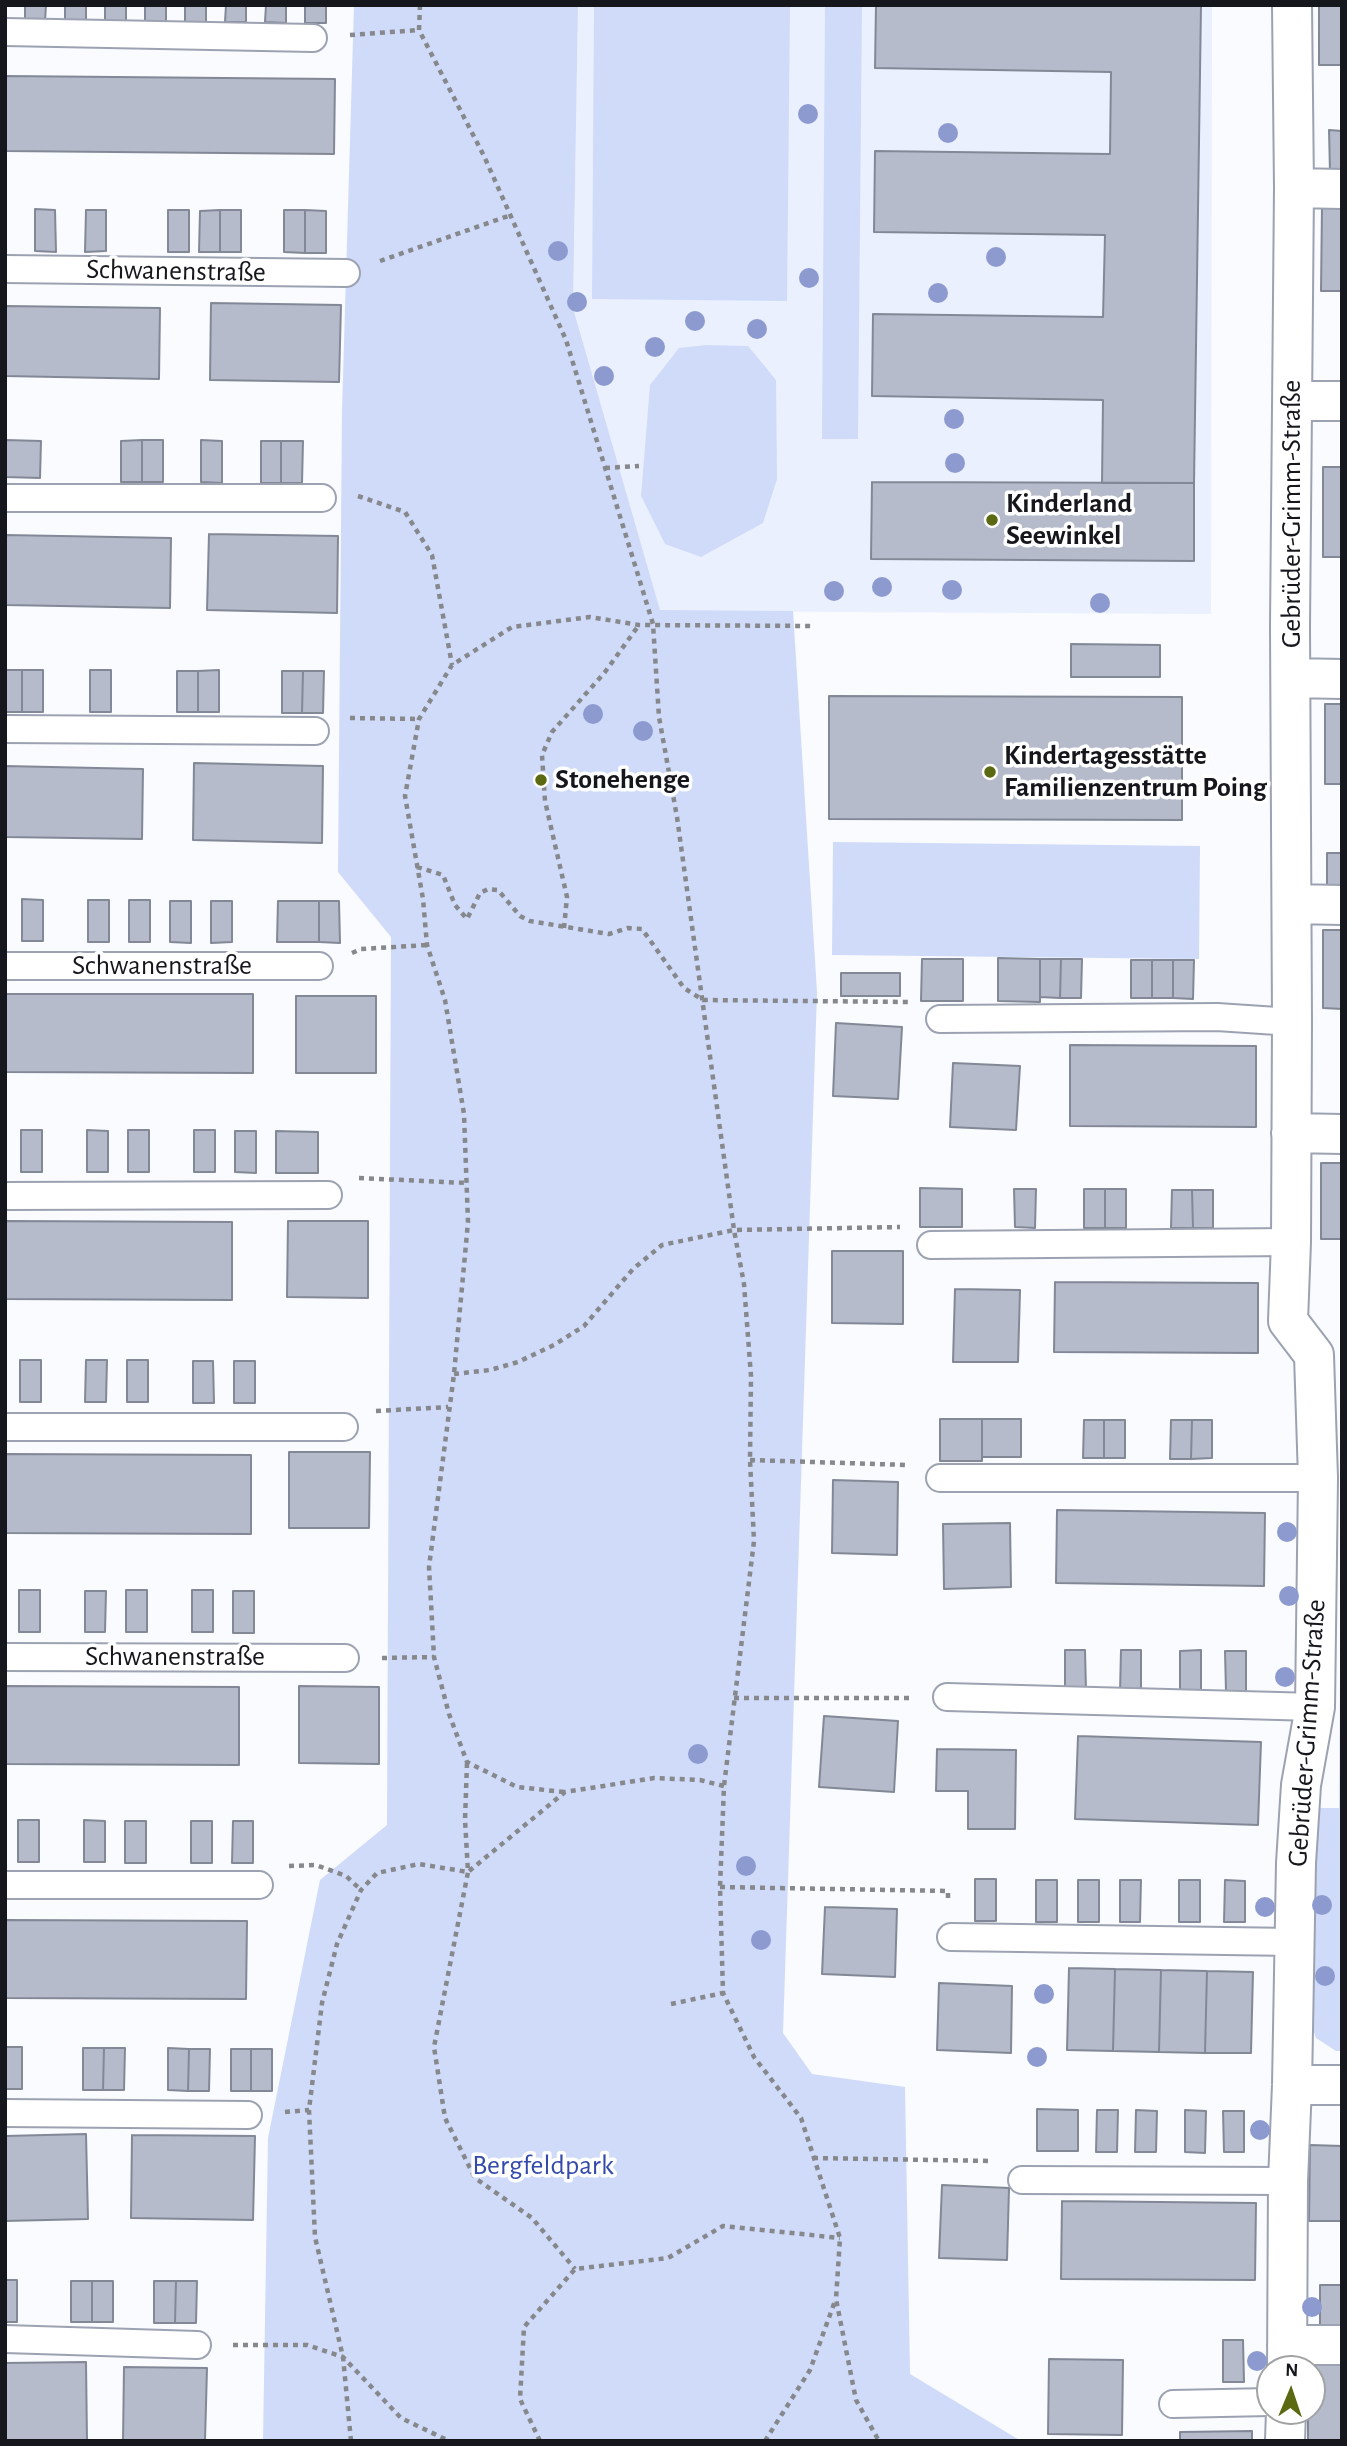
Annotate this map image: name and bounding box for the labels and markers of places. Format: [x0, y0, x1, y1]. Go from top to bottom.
place label: Kinderland Seewinkel [1006, 487, 1132, 553]
marker: Kinderland Seewinkel [984, 512, 1000, 528]
place label: Kindertagesstätte Familienzentrum Poing [1004, 739, 1267, 805]
place label: Stonehenge [555, 763, 690, 797]
marker: Kindertagesstätte Familienzentrum Poing [982, 764, 998, 780]
marker: Stonehenge [533, 772, 549, 788]

